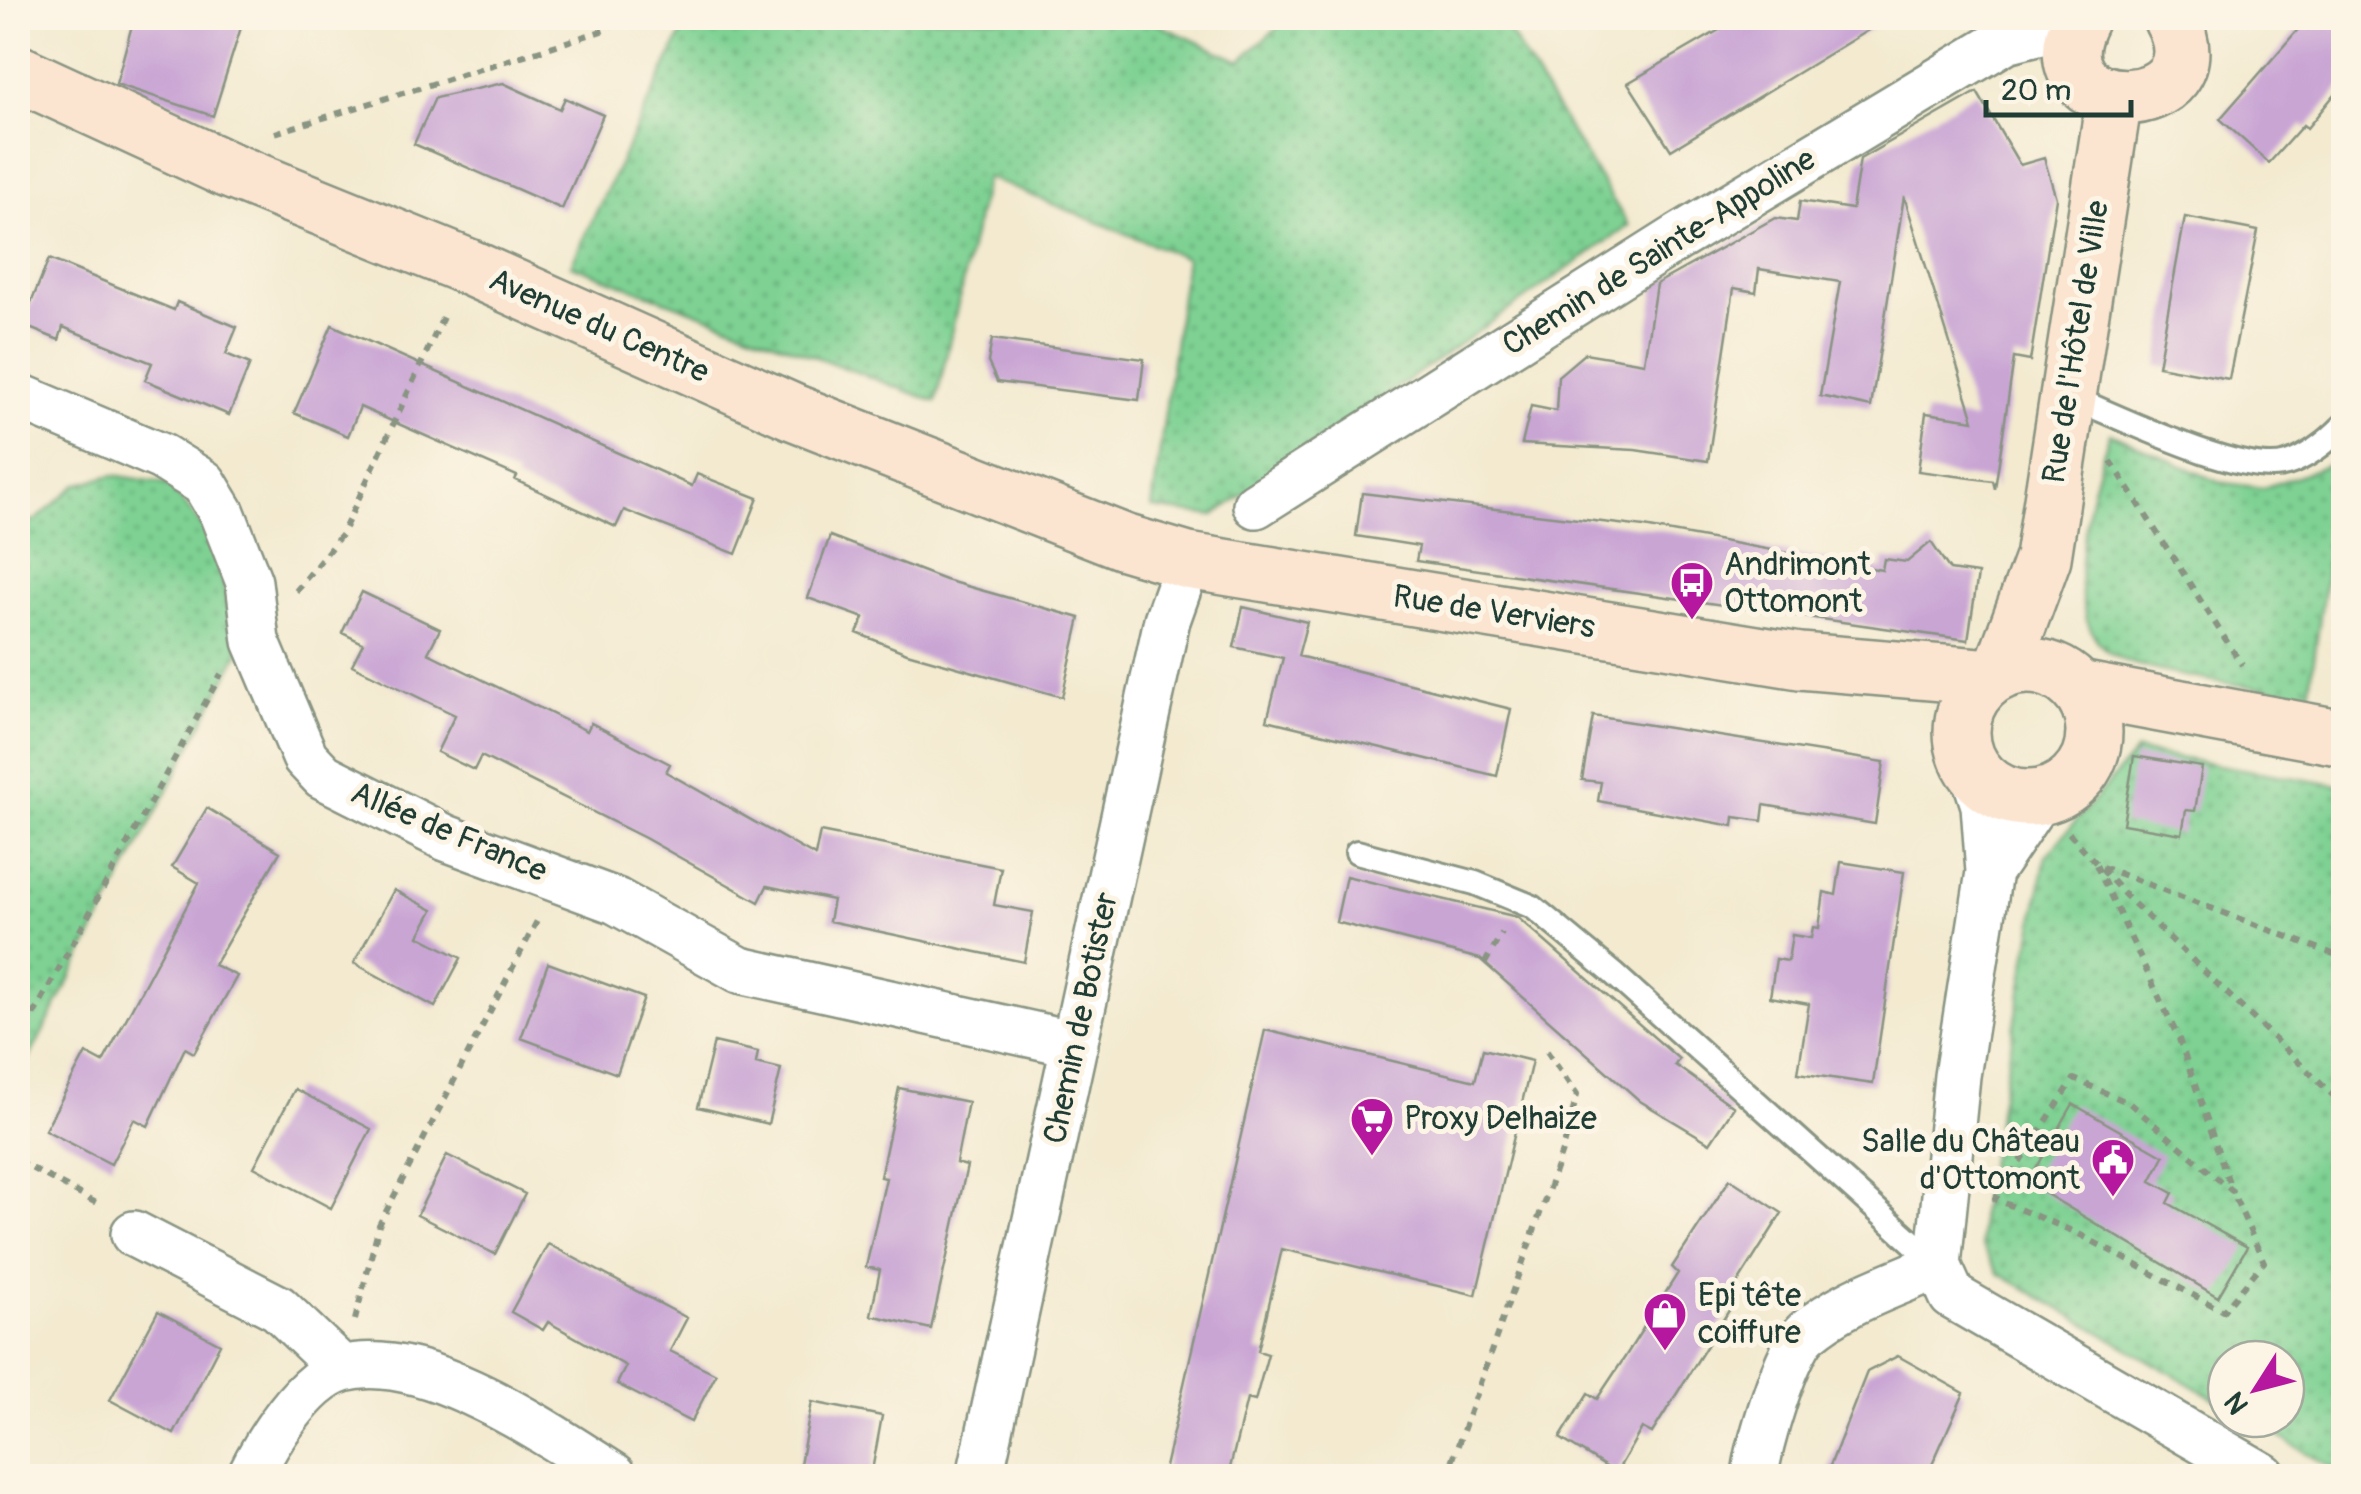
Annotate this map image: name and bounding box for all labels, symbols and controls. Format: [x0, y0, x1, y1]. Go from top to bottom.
scale bar [1986, 55, 2131, 117]
text: 20 m [2001, 72, 2071, 109]
street label: Chemin de Sainte-Appoline [1495, 139, 1823, 365]
street label: Rue de l'Hôtel de Ville [2034, 198, 2118, 486]
street label: Avenue du Centre [483, 260, 715, 392]
place label: Andrimont Ottomont [1724, 545, 1871, 622]
bus stop icon: Andrimont Ottomont [1669, 560, 1715, 621]
street label: Rue de Verviers [1390, 576, 1598, 648]
street label: Allée de France [345, 773, 553, 891]
street label: Chemin de Botister [1035, 888, 1127, 1147]
supermarket icon: Proxy Delhaize [1349, 1096, 1395, 1157]
place label: Proxy Delhaize [1404, 1099, 1597, 1139]
place label: Salle du Château d'Ottomont [1861, 1122, 2080, 1199]
public building icon: Salle du Château d'Ottomont [2090, 1137, 2136, 1198]
place label: Epi tête coiffure [1698, 1276, 1801, 1353]
shop icon: Epi tête coiffure [1642, 1291, 1688, 1352]
north arrow [2206, 1339, 2306, 1439]
text: N [2217, 1385, 2257, 1421]

